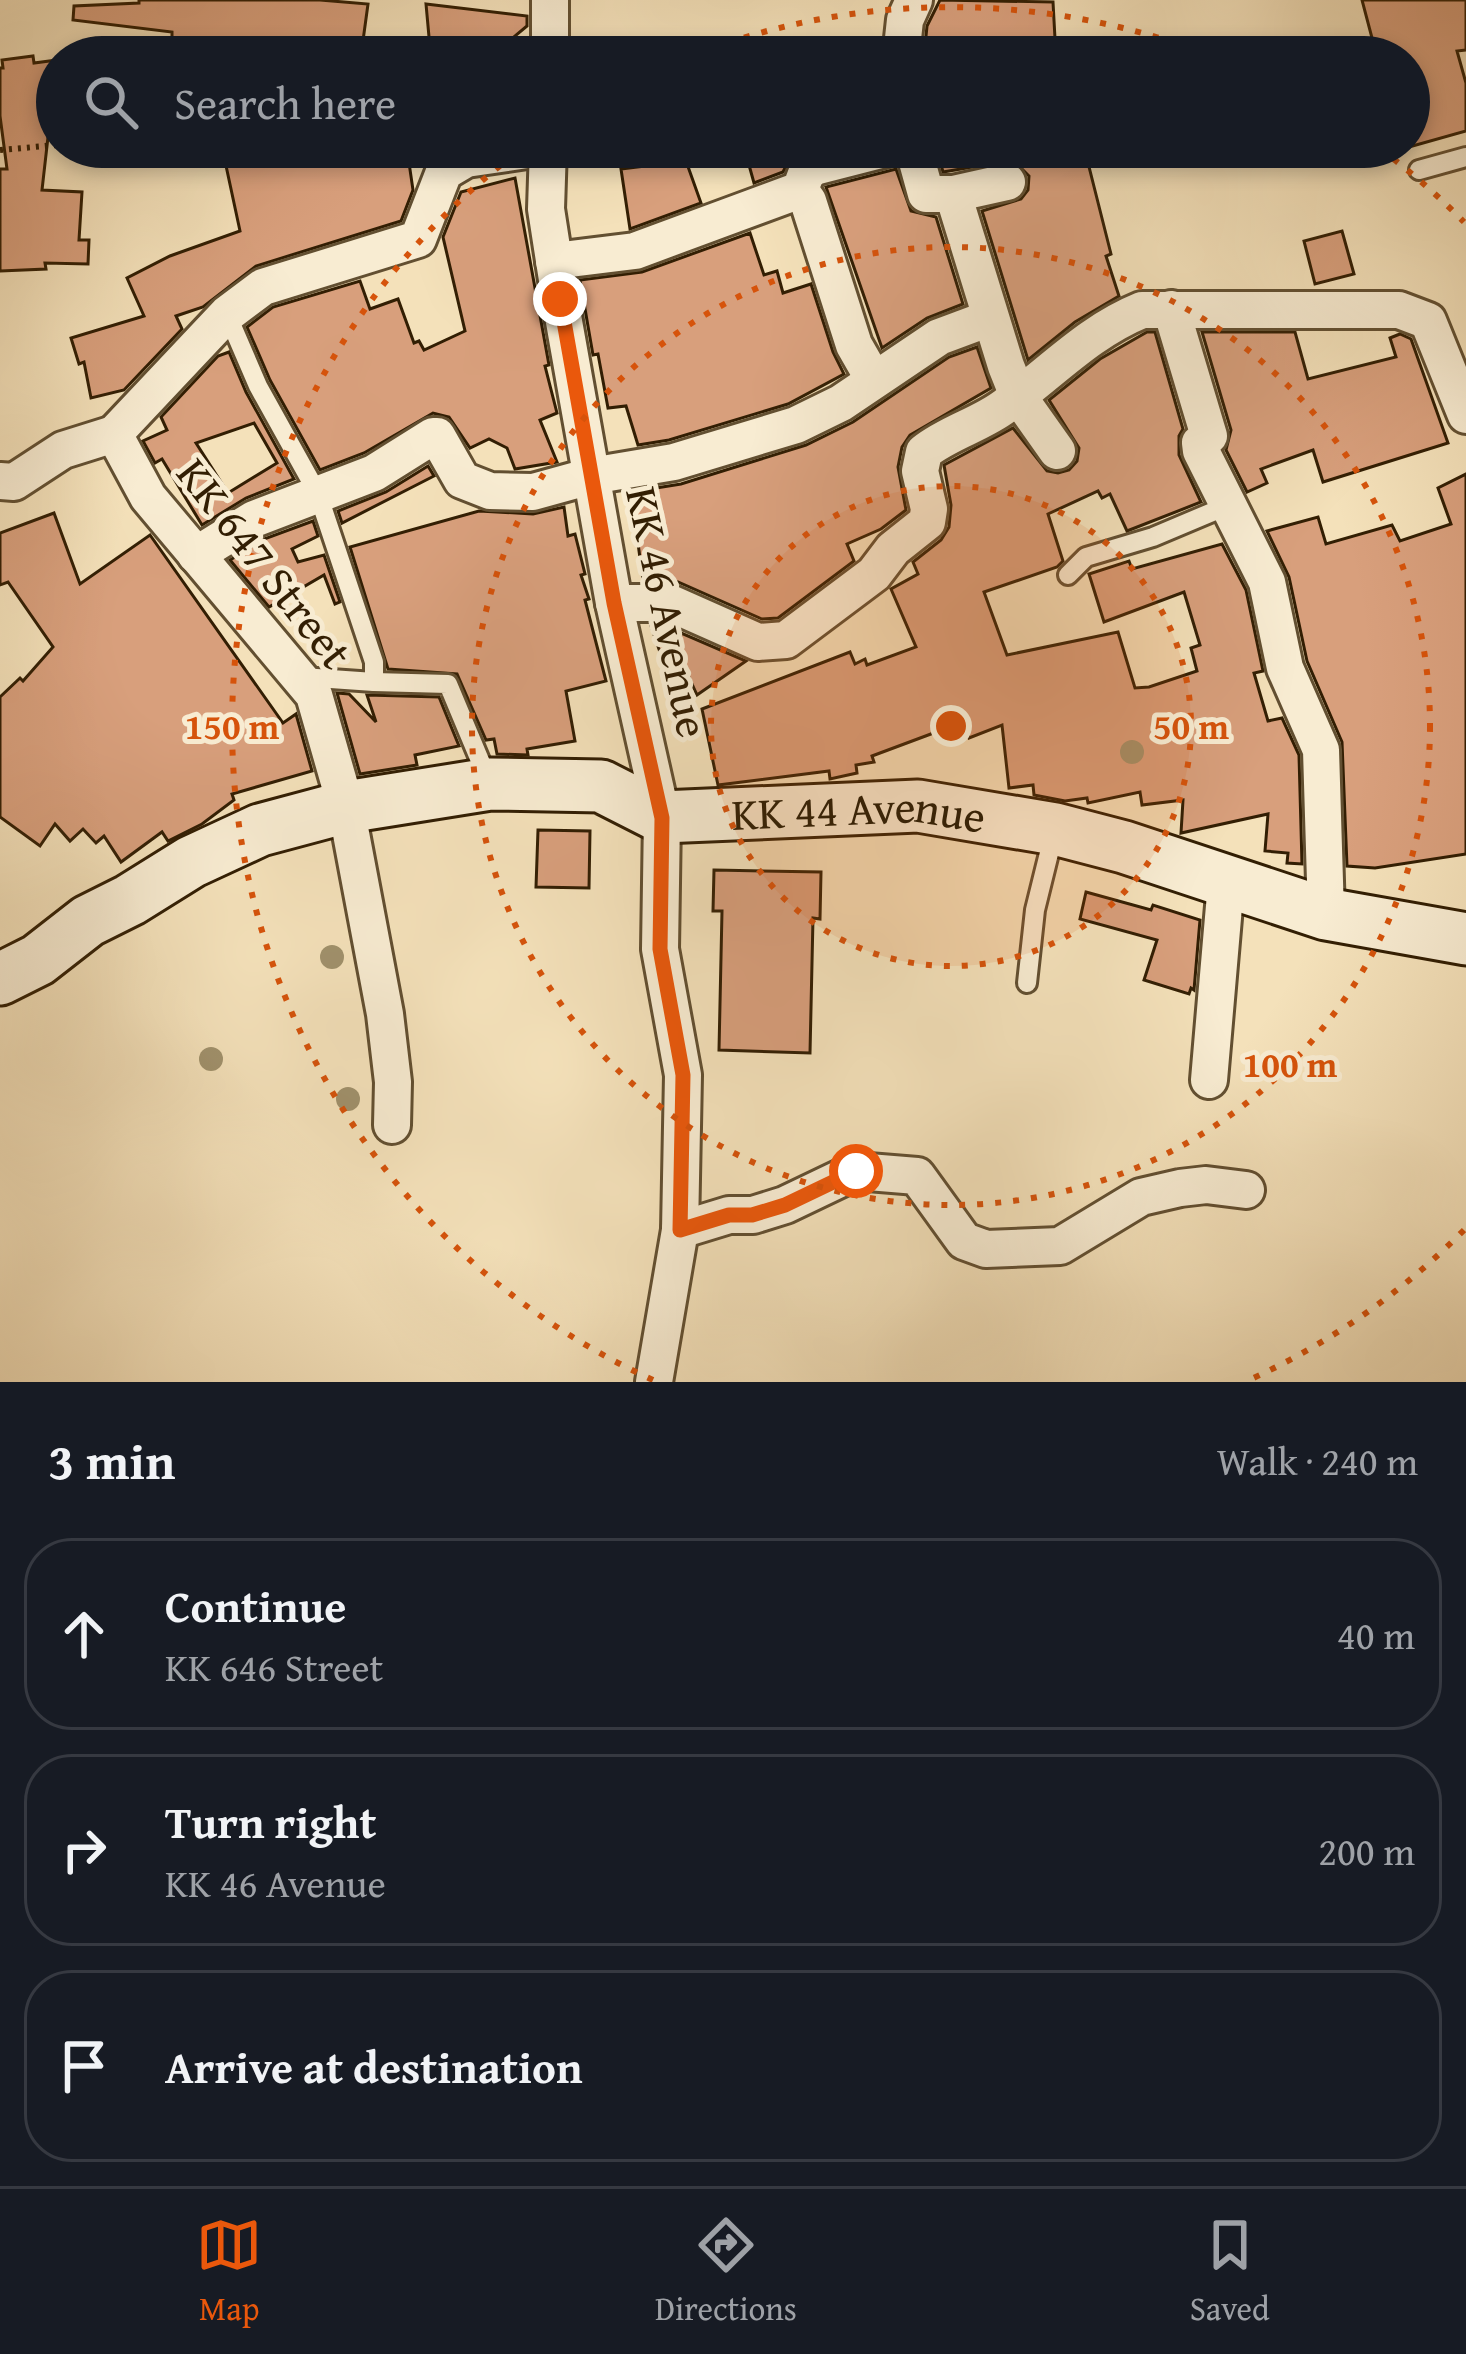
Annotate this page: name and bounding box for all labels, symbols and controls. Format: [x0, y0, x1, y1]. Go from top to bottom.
search box [36, 36, 1430, 168]
icon: search [78, 69, 144, 135]
text: Search here [174, 70, 396, 135]
route end [533, 272, 587, 326]
street label: KK 647 Street [162, 443, 369, 682]
street label: KK 46 Avenue [610, 481, 727, 743]
text: 150 m [185, 699, 280, 752]
text: 50 m [1153, 699, 1229, 752]
centre of rings [930, 705, 972, 747]
street label: KK 44 Avenue [730, 773, 991, 849]
text: 100 m [1243, 1037, 1338, 1090]
route start [829, 1144, 883, 1198]
text: 3 min [48, 1423, 175, 1498]
text: Walk · 240 m [1217, 1432, 1418, 1489]
text: Continue [165, 1573, 346, 1638]
icon: ahead [51, 1601, 117, 1667]
text: 40 m [1337, 1606, 1415, 1663]
text: KK 646 Street [165, 1638, 383, 1695]
text: Turn right [165, 1789, 377, 1854]
icon: right [51, 1817, 117, 1883]
text: 200 m [1318, 1822, 1415, 1879]
text: KK 46 Avenue [165, 1854, 386, 1911]
icon: arrive [51, 2033, 117, 2099]
text: Arrive at destination [165, 2034, 583, 2099]
tab: Map [196, 2212, 262, 2332]
tab: Directions [655, 2212, 797, 2332]
tab: Saved [1190, 2212, 1270, 2332]

